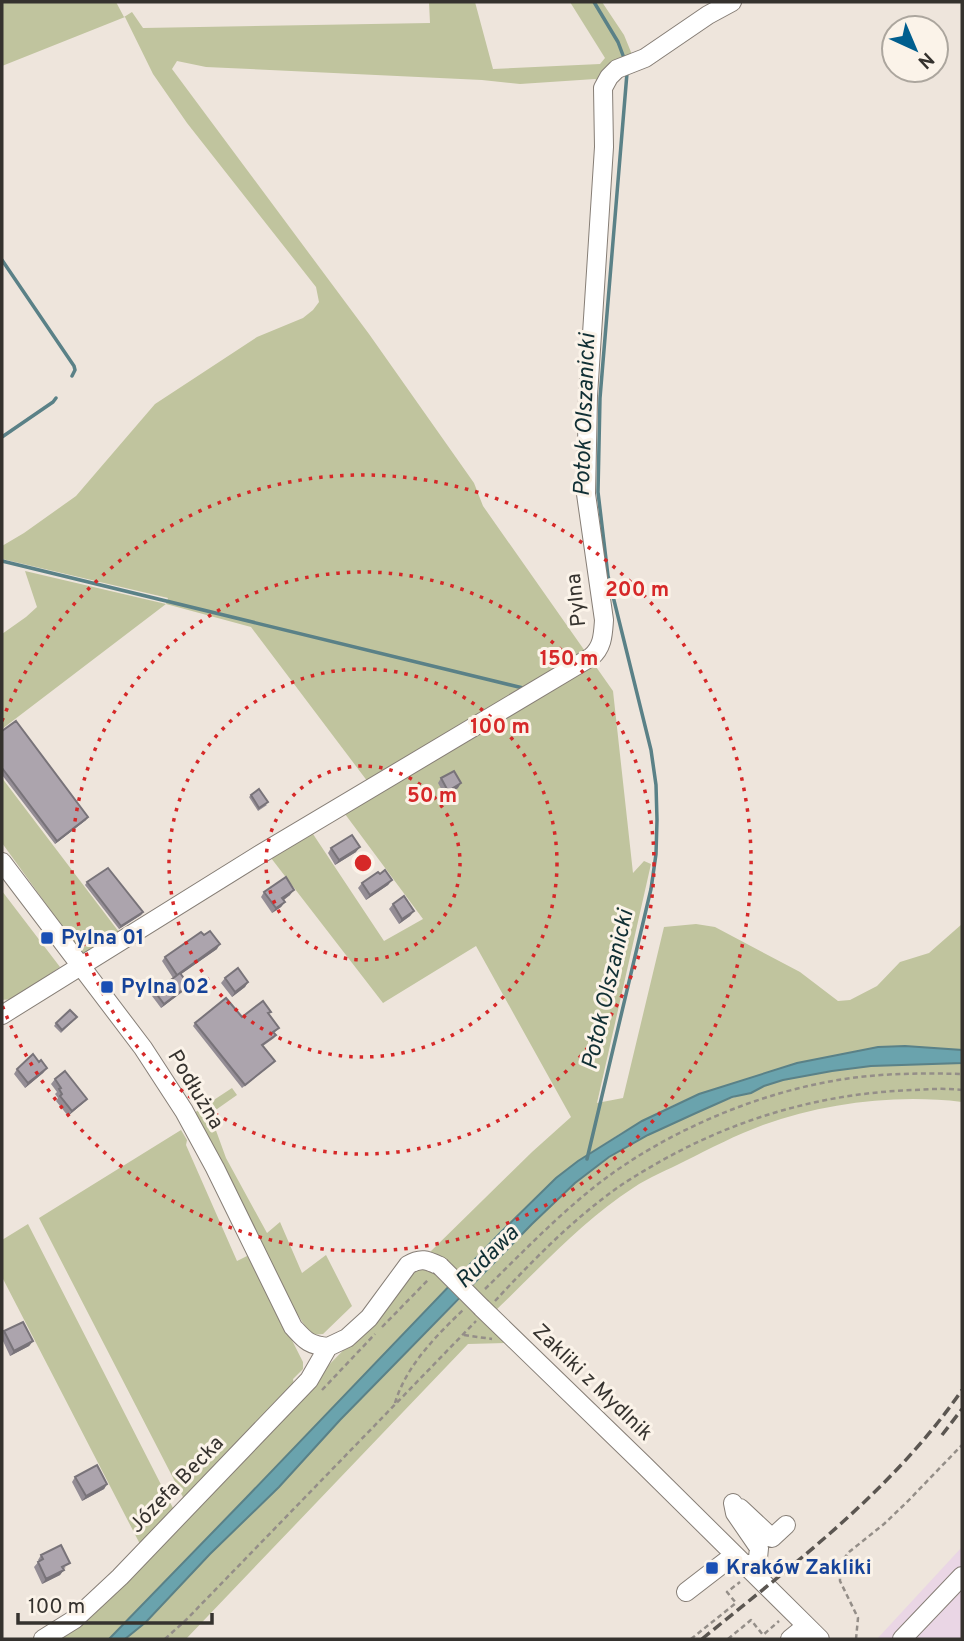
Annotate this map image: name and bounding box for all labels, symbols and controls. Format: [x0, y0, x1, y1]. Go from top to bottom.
north arrow [880, 14, 950, 84]
text: N [912, 46, 939, 73]
water label: Potok Olszanicki [569, 332, 603, 497]
street label: Pylna [561, 572, 593, 628]
text: 200 m [605, 577, 669, 604]
text: 150 m [540, 646, 598, 673]
text: 100 m [470, 714, 530, 741]
text: 50 m [407, 783, 457, 810]
centre of rings [351, 851, 375, 875]
water label: Potok Olszanicki [576, 906, 642, 1073]
place label: Pylna 01 [61, 925, 144, 952]
marker: Pylna 01 [39, 930, 55, 946]
place label: Pylna 02 [121, 974, 209, 1001]
marker: Pylna 02 [99, 979, 115, 995]
street label: Podłużna [161, 1045, 229, 1135]
water label: Rudawa [450, 1220, 526, 1296]
street label: Zakliki z Mydlnik [526, 1319, 658, 1447]
street label: Józefa Becka [124, 1431, 230, 1539]
place label: Kraków Zakliki [726, 1555, 872, 1582]
marker: Kraków Zakliki [704, 1560, 720, 1576]
scale bar [18, 1582, 212, 1626]
text: 100 m [28, 1594, 85, 1621]

